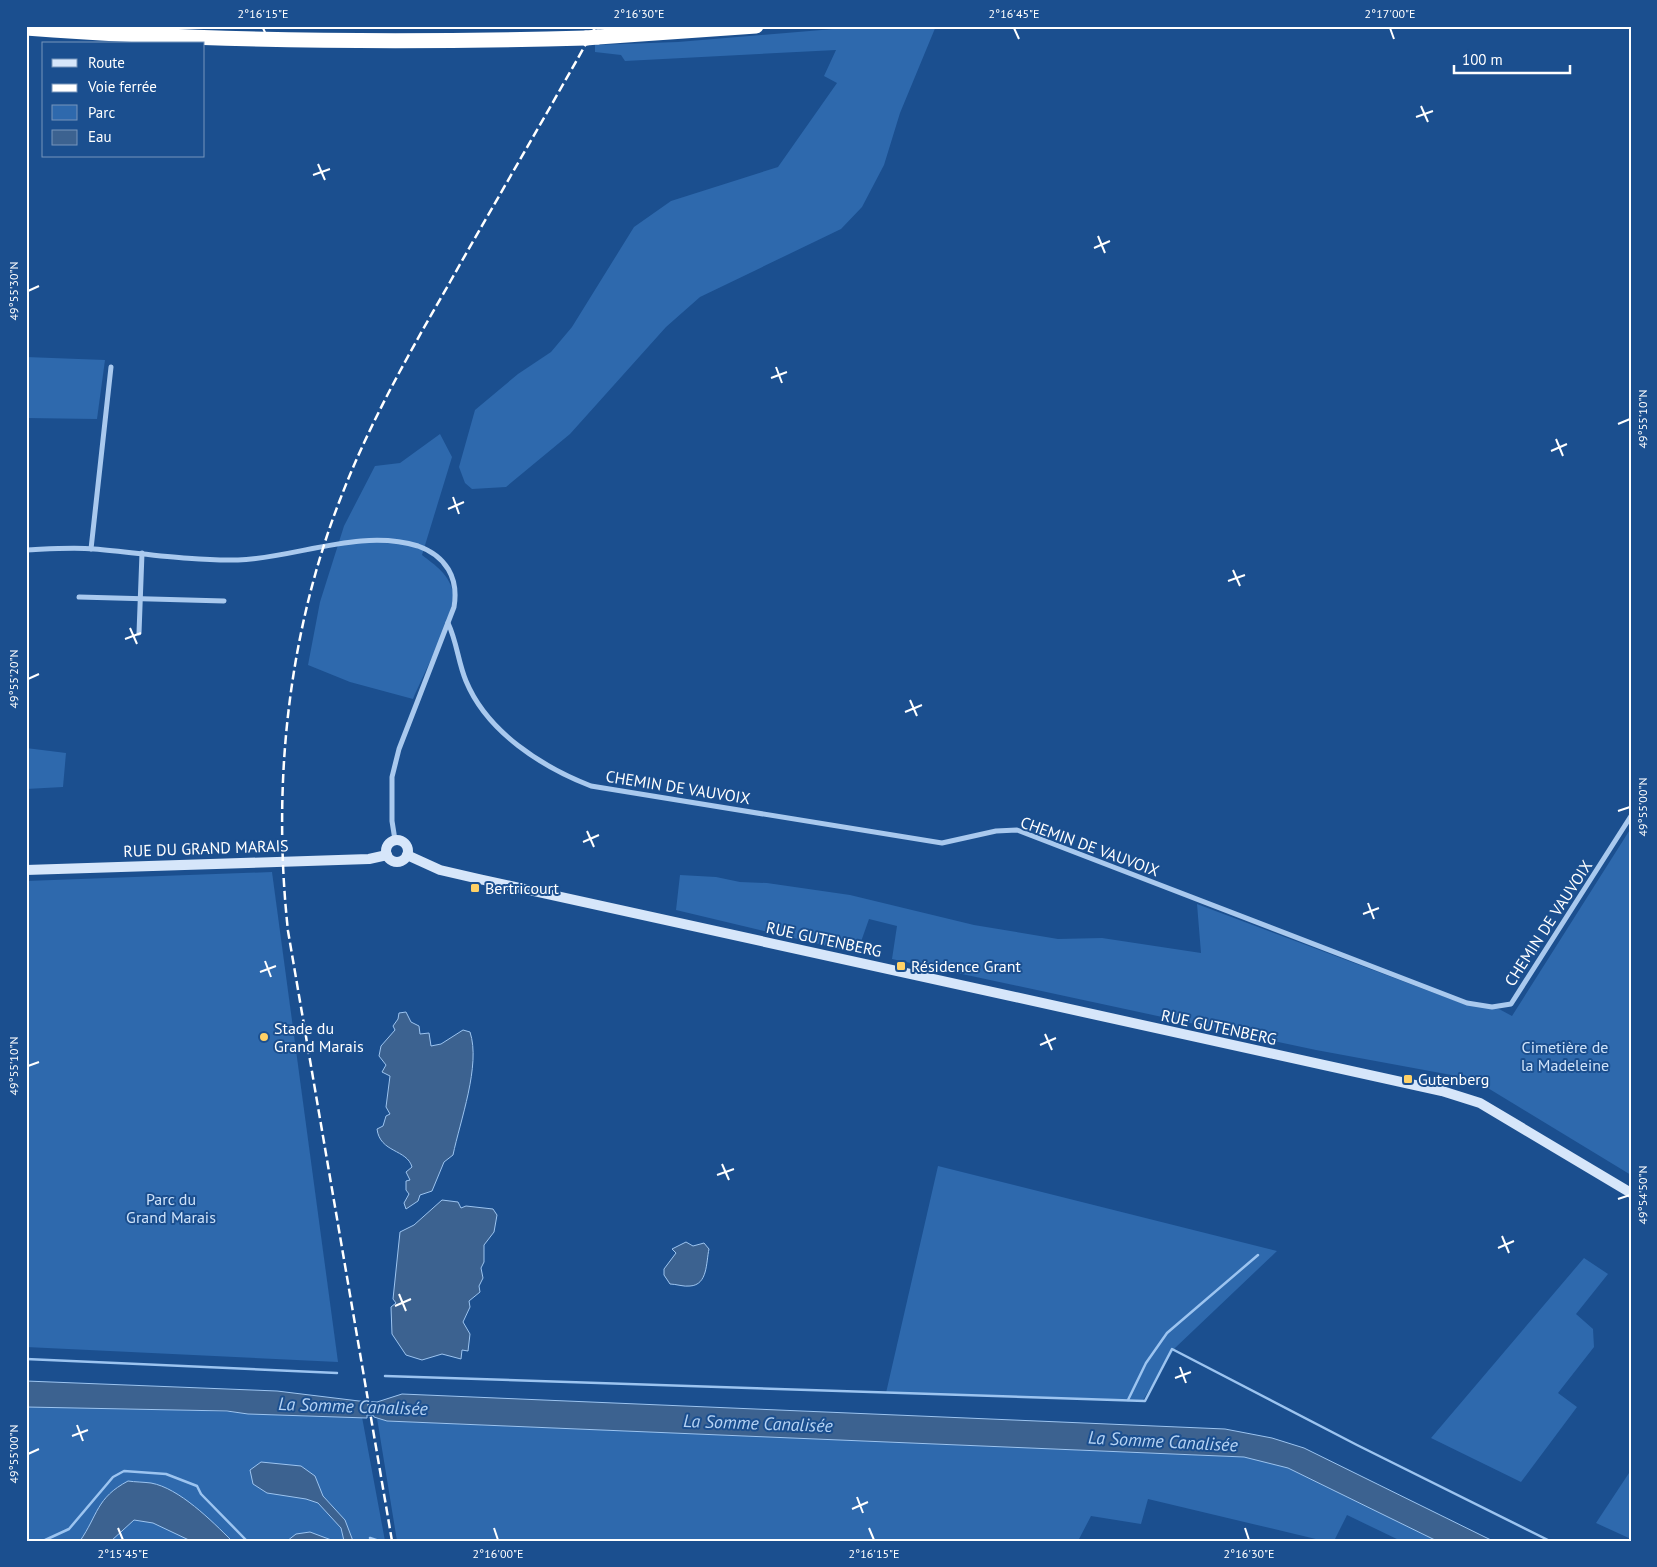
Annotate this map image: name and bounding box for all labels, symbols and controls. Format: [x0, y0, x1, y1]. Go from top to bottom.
text: 2°16'15"E [238, 6, 288, 21]
text: 2°16'30"E [614, 6, 664, 21]
text: 2°16'45"E [989, 6, 1039, 21]
text: 2°17'00"E [1365, 6, 1415, 21]
legend [42, 42, 205, 158]
scale bar [1454, 42, 1571, 74]
text: 100 m [1462, 50, 1503, 69]
text: Route [88, 53, 125, 72]
text: Voie ferrée [87, 77, 157, 96]
text: Parc [88, 103, 115, 122]
text: Eau [88, 127, 112, 146]
text: 49°55'30"N [6, 261, 21, 321]
text: 49°55'10"N [1635, 389, 1650, 449]
text: 49°55'20"N [6, 649, 21, 709]
street label: CHEMIN DE VAUVOIX [604, 766, 752, 808]
text: 49°55'00"N [1635, 777, 1650, 837]
street label: CHEMIN DE VAUVOIX [1018, 812, 1162, 880]
street label: RUE DU GRAND MARAIS [123, 835, 289, 861]
street label: CHEMIN DE VAUVOIX [1500, 856, 1596, 990]
place label: Bertricourt [485, 878, 560, 898]
marker: Bertricourt [469, 882, 481, 894]
street label: RUE GUTENBERG [764, 917, 884, 961]
place label: Résidence Grant [911, 956, 1022, 976]
marker: Résidence Grant [895, 960, 907, 972]
street label: RUE GUTENBERG [1159, 1005, 1279, 1049]
place label: Stade du Grand Marais [274, 1018, 364, 1056]
marker: Stade du Grand Marais [258, 1031, 270, 1043]
text: 49°55'10"N [6, 1036, 21, 1096]
park label: Cimetière de la Madeleine [1521, 1037, 1609, 1075]
place label: Gutenberg [1418, 1069, 1489, 1089]
marker: Gutenberg [1402, 1073, 1414, 1085]
text: 49°54'50"N [1635, 1165, 1650, 1225]
park label: Parc du Grand Marais [126, 1189, 216, 1227]
water label: La Somme Canalisée [278, 1392, 429, 1420]
water label: La Somme Canalisée [683, 1409, 834, 1437]
text: 49°55'00"N [6, 1424, 21, 1484]
water label: La Somme Canalisée [1088, 1426, 1239, 1456]
text: 2°15'45"E [98, 1546, 148, 1561]
text: 2°16'00"E [473, 1546, 523, 1561]
text: 2°16'15"E [849, 1546, 899, 1561]
text: 2°16'30"E [1224, 1546, 1274, 1561]

